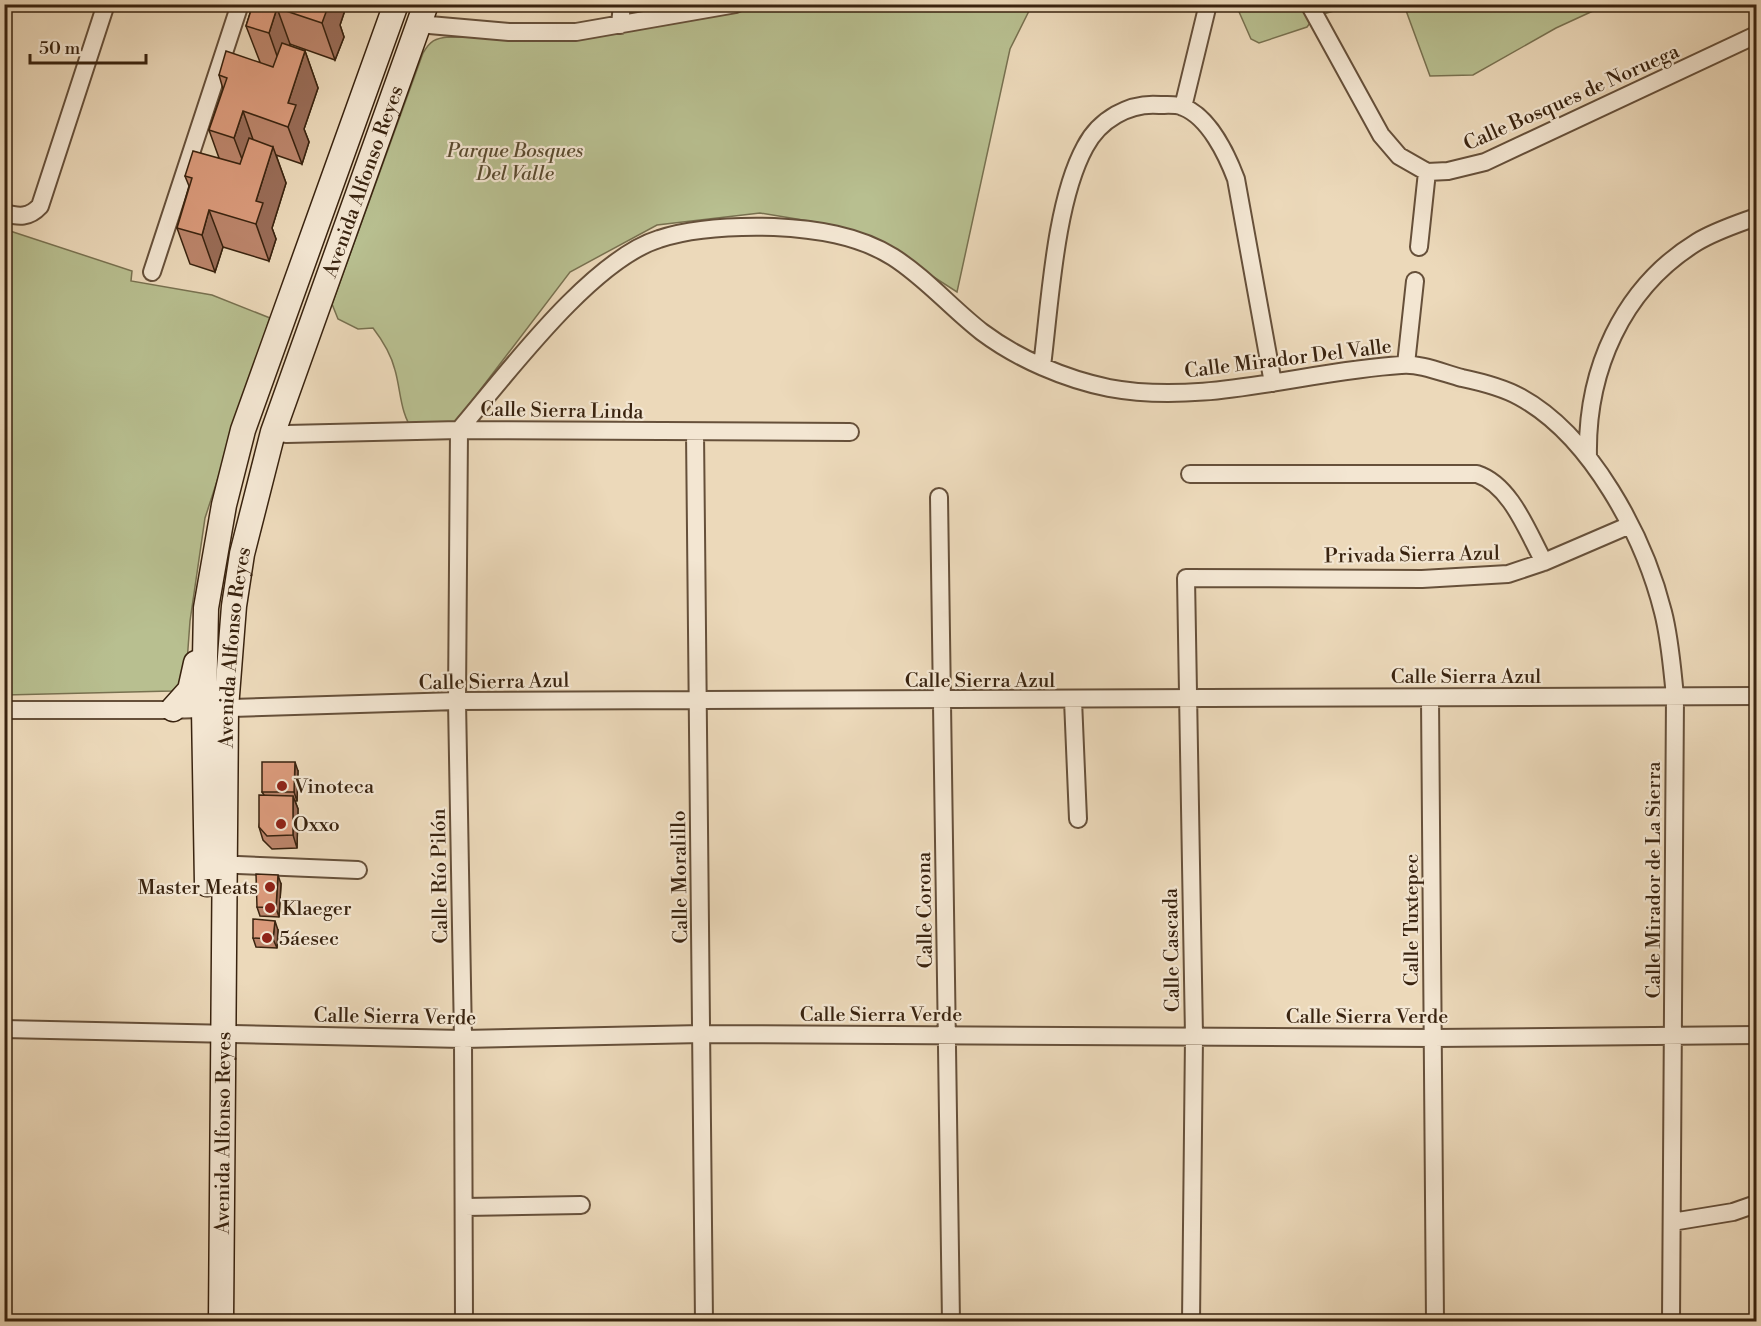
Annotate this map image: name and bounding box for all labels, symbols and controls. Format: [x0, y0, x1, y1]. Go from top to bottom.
scale bar [30, 27, 146, 65]
text: 50 m [39, 37, 81, 60]
street label: Calle Bosques de Noruega [1460, 39, 1684, 157]
street label: Avenida Alfonso Reyes [318, 82, 410, 282]
park label: Parque Bosques Del Valle [446, 139, 584, 187]
street label: Calle Mirador Del Valle [1183, 334, 1393, 385]
street label: Calle Sierra Linda [480, 398, 645, 425]
street label: Privada Sierra Azul [1324, 541, 1500, 570]
street label: Avenida Alfonso Reyes [215, 544, 257, 749]
street label: Calle Sierra Azul [1391, 665, 1541, 690]
street label: Calle Sierra Azul [419, 669, 570, 696]
street label: Calle Sierra Azul [905, 669, 1055, 694]
street label: Calle Mirador de La Sierra [1642, 761, 1667, 999]
place label: Vinoteca [293, 775, 375, 800]
marker: Vinoteca [275, 779, 289, 793]
street label: Calle Río Pilón [427, 808, 454, 944]
street label: Calle Moralillo [667, 810, 694, 944]
place label: Oxxo [293, 813, 340, 838]
marker: Oxxo [274, 817, 288, 831]
street label: Calle Corona [912, 851, 939, 968]
street label: Calle Tuxtepec [1400, 854, 1425, 986]
place label: Master Meats [138, 876, 258, 901]
marker: Master Meats [263, 880, 277, 894]
street label: Calle Cascada [1159, 887, 1186, 1012]
place label: Klaeger [282, 897, 352, 922]
marker: Klaeger [263, 901, 277, 915]
place label: 5áesec [279, 927, 339, 952]
marker: 5áesec [260, 931, 274, 945]
street label: Calle Sierra Verde [800, 1003, 962, 1028]
street label: Calle Sierra Verde [313, 1004, 476, 1031]
street label: Calle Sierra Verde [1286, 1005, 1448, 1030]
street label: Avenida Alfonso Reyes [211, 1032, 237, 1235]

